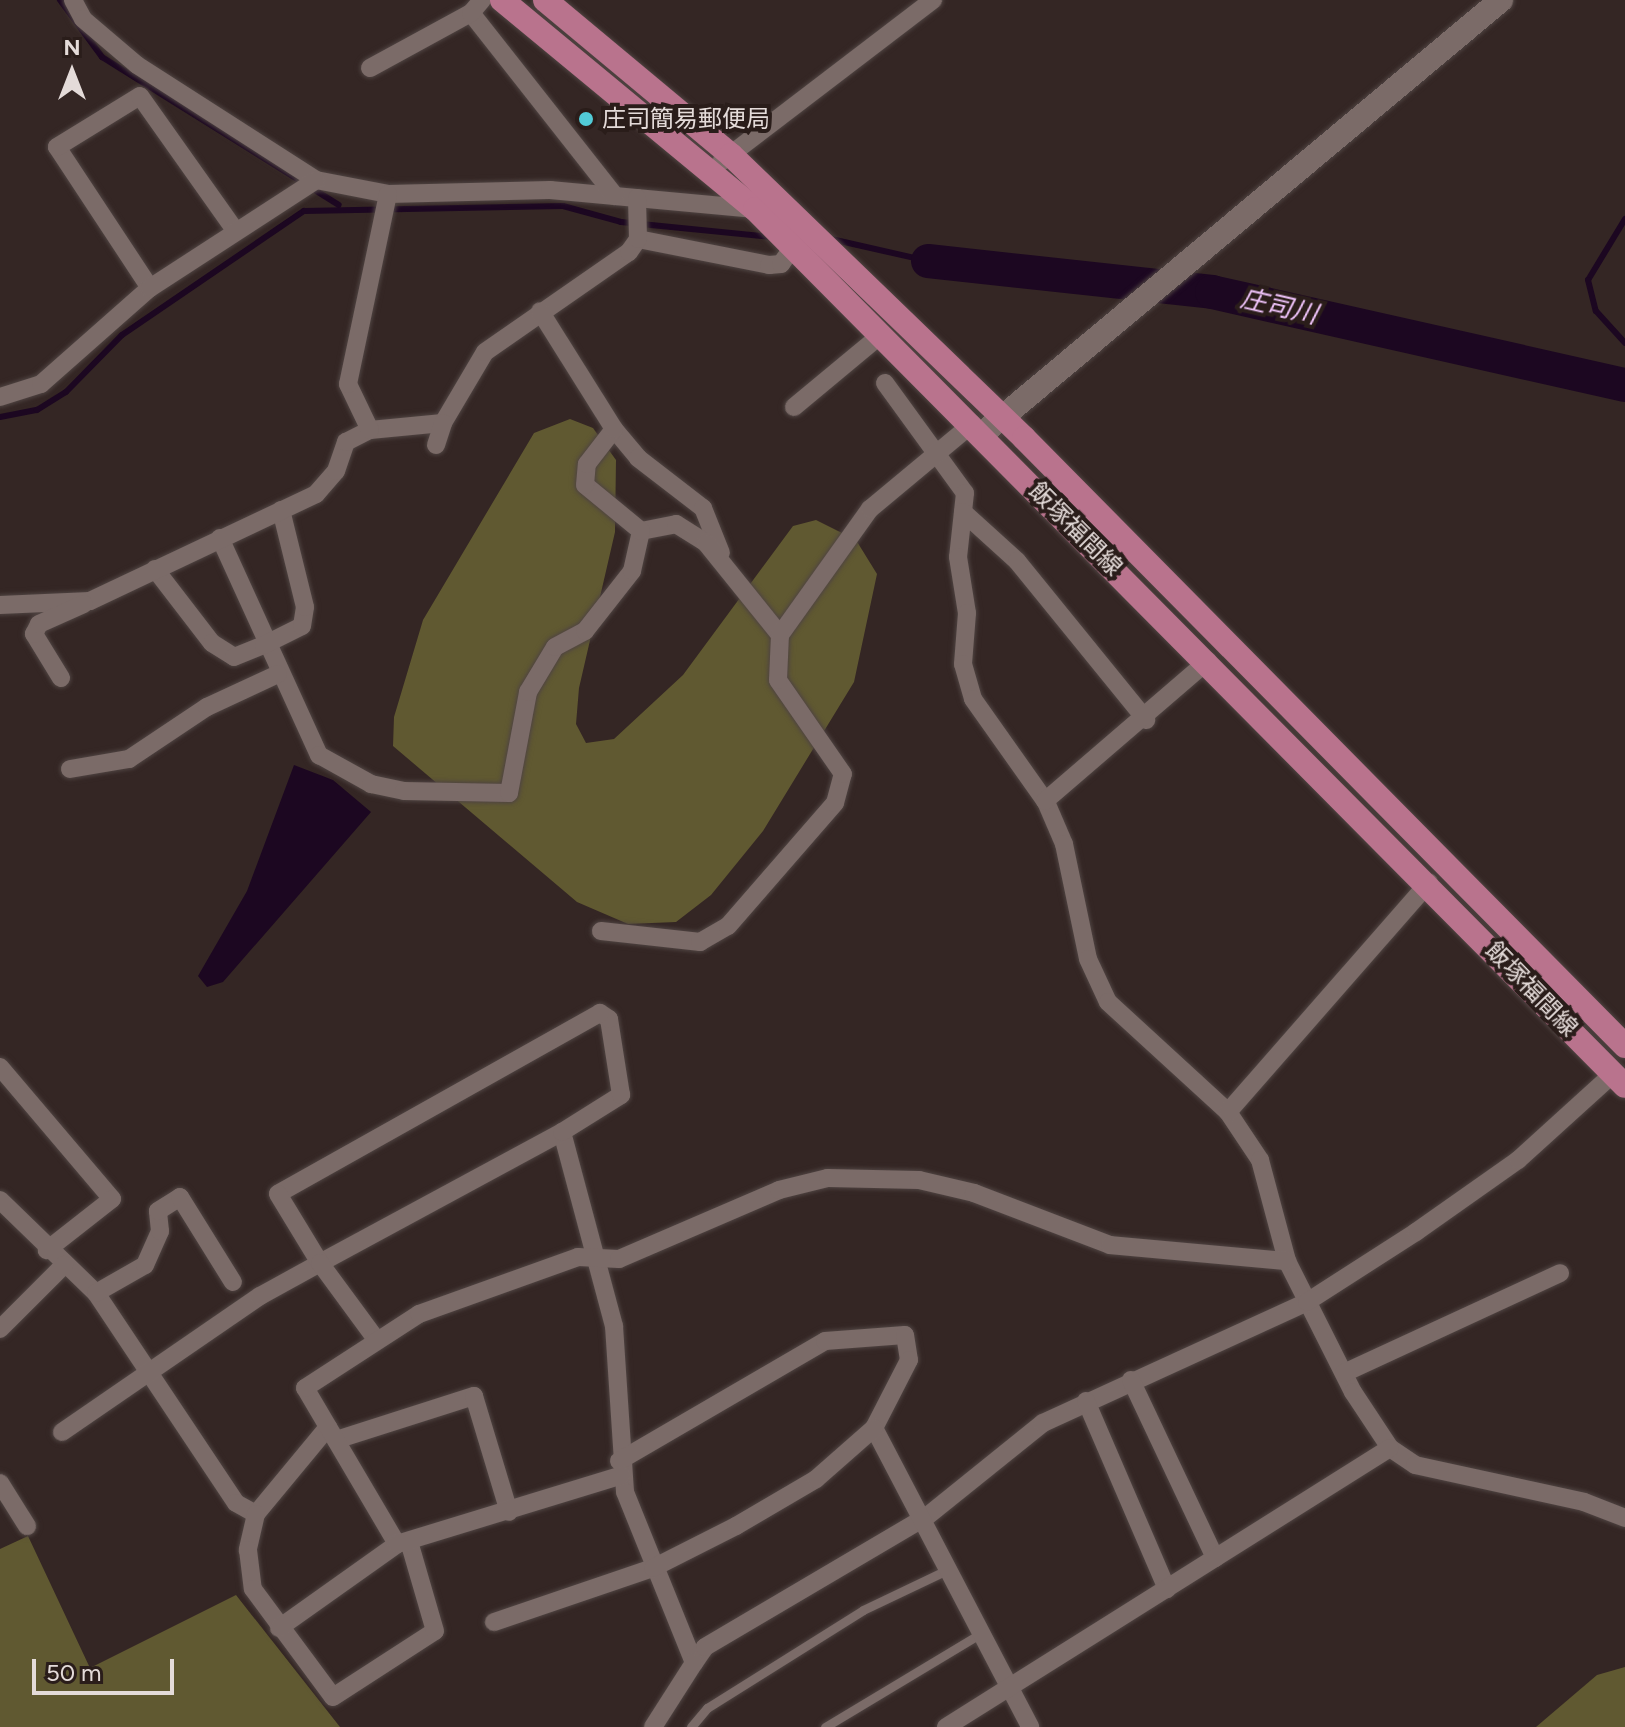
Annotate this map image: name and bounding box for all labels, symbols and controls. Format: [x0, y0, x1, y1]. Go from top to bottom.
north arrow [32, 32, 112, 112]
text: N [63, 34, 81, 61]
place label: 庄司簡易郵便局 [602, 105, 770, 133]
marker: 庄司簡易郵便局 [577, 110, 595, 128]
water label: 庄司川 [1237, 283, 1321, 331]
street label: 飯塚福間線 [1023, 476, 1129, 582]
street label: 飯塚福間線 [1480, 936, 1584, 1042]
scale bar [36, 1643, 178, 1693]
text: 50 m [46, 1658, 102, 1687]

